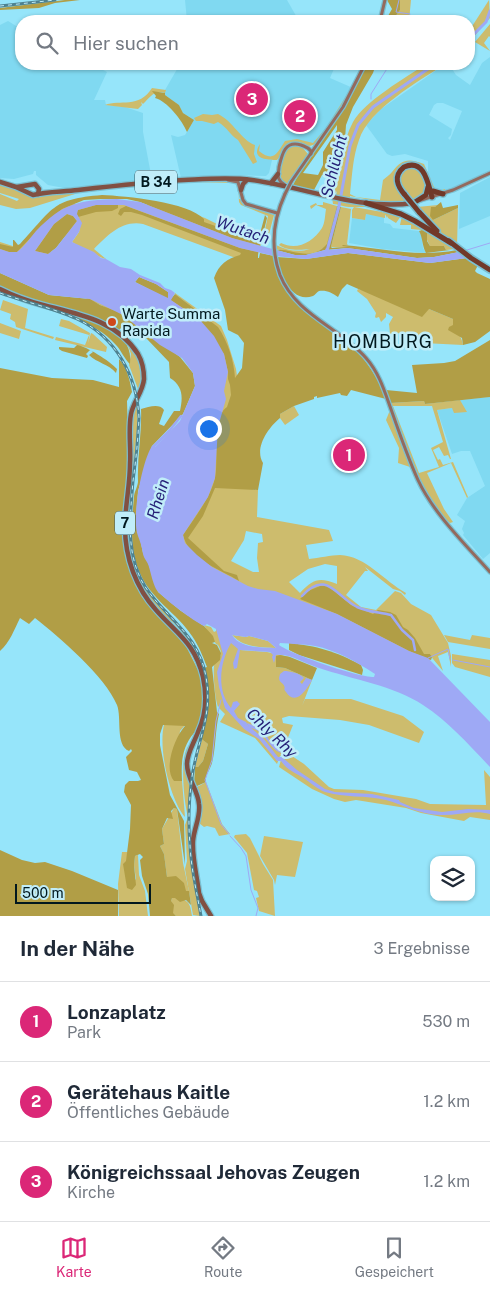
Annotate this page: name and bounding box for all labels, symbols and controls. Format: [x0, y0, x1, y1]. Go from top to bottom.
search box [15, 15, 475, 70]
icon: search [33, 29, 61, 57]
text: Hier suchen [73, 32, 179, 54]
pin: 3 [236, 80, 268, 118]
pin: 2 [284, 97, 316, 135]
water label: Schlücht [317, 133, 351, 199]
road number: B 34 [135, 170, 177, 193]
water label: Wutach [214, 212, 272, 248]
place label: Warte Summa Rapida [122, 305, 220, 339]
marker: Warte Summa Rapida [106, 316, 118, 328]
district label: HOMBURG [333, 331, 433, 352]
your location [196, 416, 222, 442]
pin: 1 [333, 436, 365, 474]
water label: Rhein [143, 477, 173, 521]
road number: 7 [115, 512, 135, 534]
water label: Chly Rhy [243, 704, 302, 762]
map controls [430, 856, 475, 901]
button: layers [430, 856, 475, 901]
scale bar [15, 881, 151, 904]
text: 500 m [22, 885, 64, 901]
text: In der Nähe [20, 936, 135, 961]
text: 3 Ergebnisse [374, 939, 470, 958]
text: Lonzaplatz [67, 1001, 166, 1023]
text: 1 [33, 1012, 39, 1031]
text: 530 m [422, 1012, 470, 1031]
text: Park [67, 1023, 101, 1042]
text: Gerätehaus Kaitle [67, 1081, 230, 1103]
text: 2 [31, 1092, 41, 1111]
text: 1.2 km [423, 1092, 470, 1111]
text: Öffentliches Gebäude [67, 1103, 230, 1122]
text: Königreichssaal Jehovas Zeugen [67, 1161, 360, 1183]
text: 3 [31, 1172, 41, 1191]
text: 1.2 km [423, 1172, 470, 1191]
text: Kirche [67, 1183, 115, 1202]
tab: Karte [56, 1234, 92, 1280]
tab: Route [204, 1234, 242, 1280]
tab: Gespeichert [355, 1234, 434, 1280]

